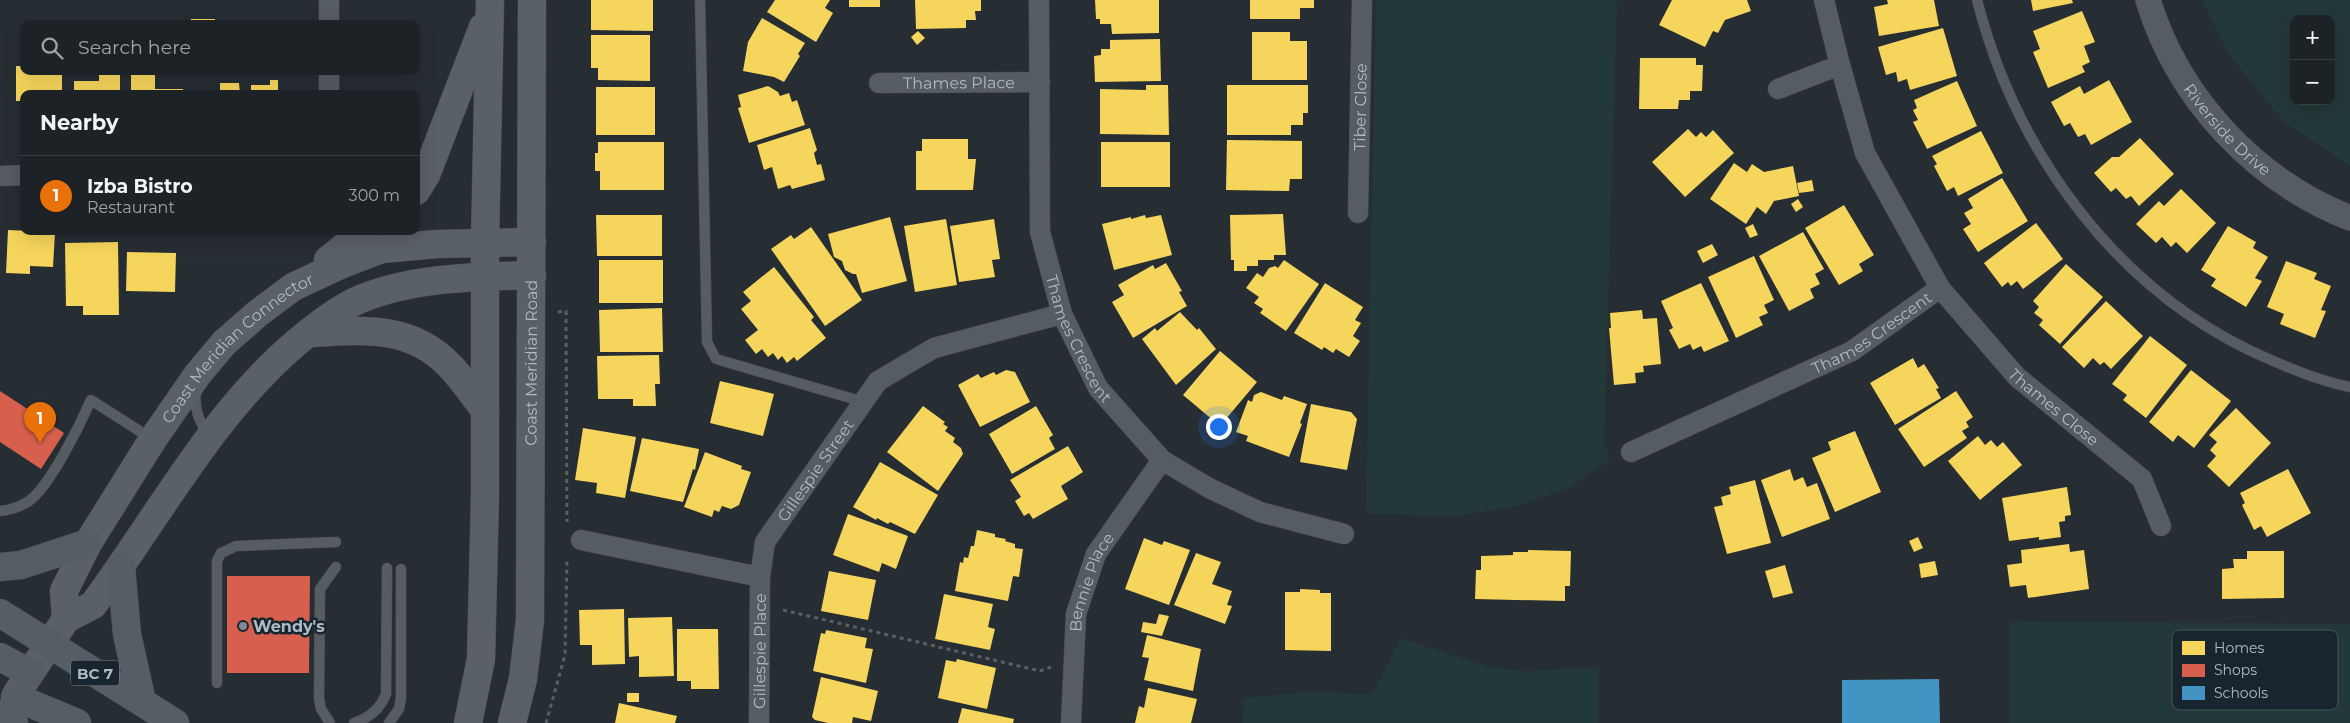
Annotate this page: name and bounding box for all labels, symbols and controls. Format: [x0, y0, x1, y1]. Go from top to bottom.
map controls [2290, 15, 2335, 105]
button: + [2290, 15, 2335, 60]
search box [20, 20, 420, 75]
icon: search [38, 34, 66, 62]
text: Search here [78, 36, 191, 59]
button: − [2290, 60, 2335, 105]
street label: Tiber Close [1350, 63, 1370, 151]
street label: Thames Place [903, 73, 1015, 92]
street label: Riverside Drive [2180, 80, 2275, 180]
text: Nearby [40, 110, 119, 135]
text: Izba Bistro [87, 175, 193, 198]
text: 1 [53, 186, 59, 205]
text: 300 m [349, 186, 400, 205]
text: Restaurant [87, 198, 175, 217]
street label: Coast Meridian Connector [157, 269, 316, 427]
street label: Thames Crescent [1042, 272, 1116, 407]
street label: Coast Meridian Road [521, 280, 541, 446]
street label: Thames Crescent [1808, 287, 1936, 378]
street label: Thames Close [2004, 365, 2103, 450]
pin: 1 [24, 402, 56, 443]
your location [1206, 414, 1232, 440]
street label: Gillespie Street [773, 415, 858, 525]
street label: Bennie Place [1066, 529, 1118, 632]
street label: Gillespie Place [750, 593, 769, 709]
place label: Wendy's [253, 617, 325, 636]
marker: Wendy's [237, 620, 249, 632]
legend [2172, 630, 2338, 710]
text: Homes [2214, 639, 2264, 657]
road number: BC 7 [71, 660, 119, 686]
text: Shops [2214, 661, 2257, 679]
text: Schools [2214, 684, 2268, 702]

